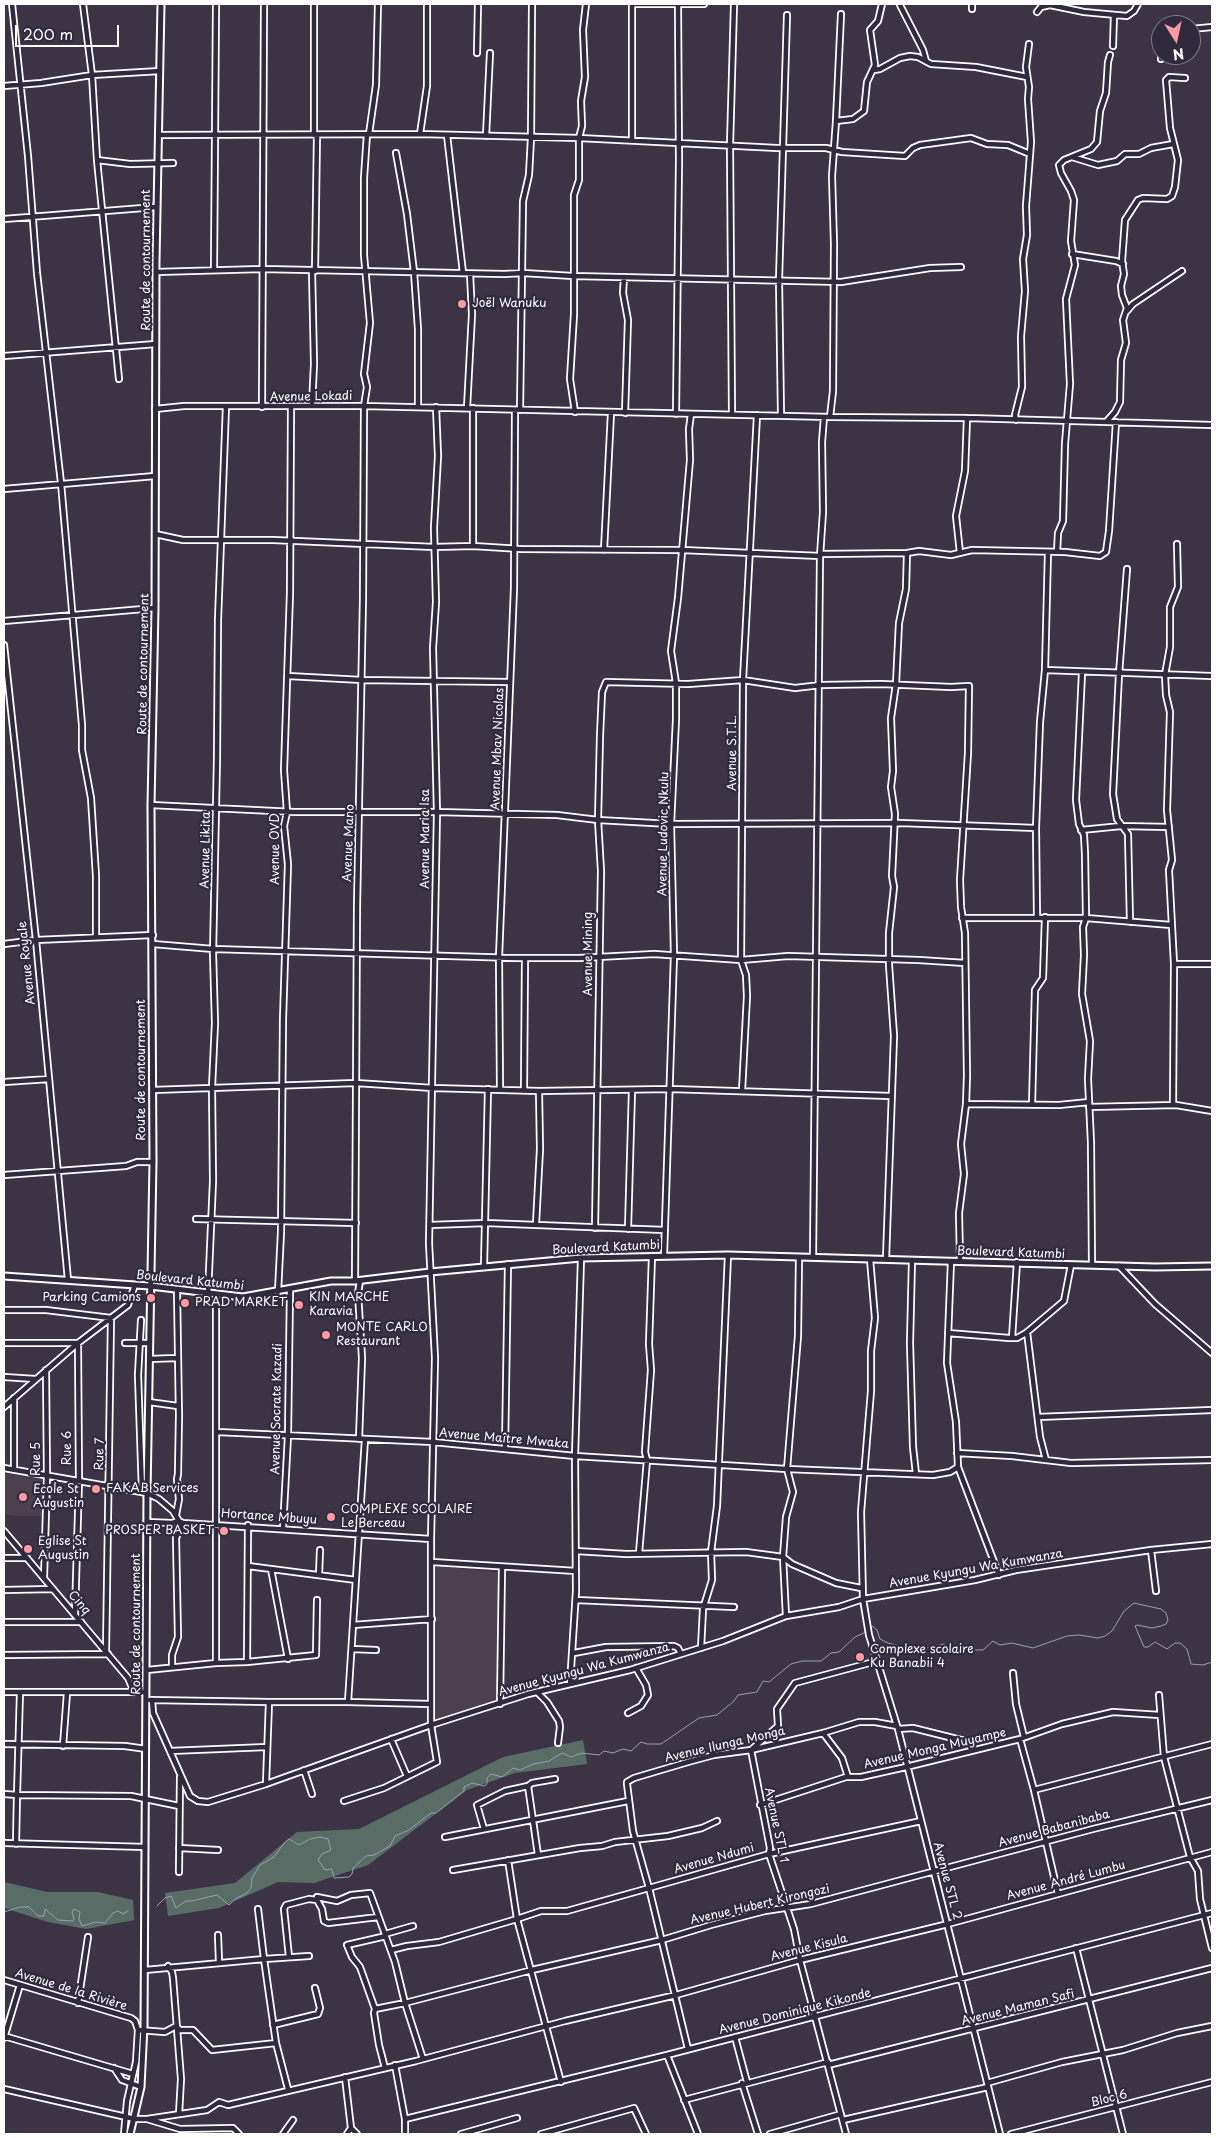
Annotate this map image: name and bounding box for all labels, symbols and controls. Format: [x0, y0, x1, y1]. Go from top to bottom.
scale bar [18, 15, 121, 47]
north arrow [1151, 15, 1201, 65]
text: 200 m [23, 22, 73, 45]
text: N [1171, 43, 1186, 66]
street label: Route de contournement [140, 189, 154, 331]
place label: Joël Wanuku [472, 297, 546, 311]
marker: Joël Wanuku [456, 298, 468, 310]
street label: Avenue Lokadi [269, 389, 353, 405]
street label: Route de contournement [136, 593, 152, 735]
street label: Avenue Mbav Nicolas [489, 687, 507, 811]
street label: Avenue S.T.L. [726, 715, 740, 791]
street label: Avenue Ludovic Nkulu [656, 772, 672, 896]
street label: Avenue Maria Isa [419, 789, 433, 889]
street label: Avenue Mano [340, 804, 358, 882]
street label: Avenue Likita [198, 811, 214, 889]
street label: Avenue OVD [269, 813, 283, 885]
street label: Avenue Mining [582, 912, 596, 996]
street label: Avenue Royale [15, 920, 39, 1006]
street label: Route de contournement [135, 999, 149, 1141]
street label: Boulevard Katumbi [552, 1238, 660, 1258]
street label: Boulevard Katumbi [957, 1244, 1065, 1262]
street label: Boulevard Katumbi [135, 1268, 245, 1294]
place label: Parking Camions [42, 1291, 141, 1305]
place label: KIN MARCHE Karavia [309, 1291, 389, 1319]
marker: Parking Camions [145, 1292, 157, 1304]
place label: PRAD MARKET [195, 1296, 287, 1310]
marker: PRAD MARKET [179, 1297, 191, 1309]
marker: KIN MARCHE Karavia [293, 1299, 305, 1311]
place label: MONTE CARLO Restaurant [336, 1321, 428, 1349]
marker: MONTE CARLO Restaurant [320, 1329, 332, 1341]
street label: Avenue Socrate Kazadi [269, 1343, 285, 1475]
street label: Avenue Maître Mwaka [438, 1426, 570, 1452]
street label: Rue 6 [61, 1431, 75, 1465]
street label: Rue 7 [93, 1437, 107, 1471]
street label: Rue 5 [30, 1442, 44, 1476]
place label: FAKAB Services [106, 1482, 198, 1496]
place label: Ecole St Augustin [33, 1483, 84, 1511]
marker: FAKAB Services [90, 1483, 102, 1495]
marker: Ecole St Augustin [17, 1491, 29, 1503]
place label: COMPLEXE SCOLAIRE Le Berceau [341, 1503, 473, 1531]
street label: Hortance Mbuyu [220, 1506, 318, 1528]
marker: COMPLEXE SCOLAIRE Le Berceau [325, 1511, 337, 1523]
place label: PROSPER BASKET [105, 1524, 214, 1538]
marker: PROSPER BASKET [218, 1525, 230, 1537]
place label: Eglise St Augustin [38, 1535, 89, 1563]
marker: Eglise St Augustin [22, 1543, 34, 1555]
street label: Avenue Kyungu Wa Kumwanza [888, 1547, 1064, 1591]
street label: Route de contournement [130, 1553, 144, 1695]
street label: Cinq [65, 1588, 93, 1618]
street label: Avenue Kyungu Wa Kumwanza [497, 1640, 671, 1700]
place label: Complexe scolaire Ku Banabii 4 [870, 1643, 974, 1671]
marker: Complexe scolaire Ku Banabii 4 [854, 1651, 866, 1663]
street label: Avenue Ilunga Monga [663, 1724, 787, 1766]
street label: Avenue Monga Muyampe [862, 1726, 1008, 1772]
street label: Avenue STL 1 [761, 1786, 791, 1864]
street label: Avenue Babanibaba [997, 1807, 1111, 1851]
street label: Avenue Ndumi [672, 1841, 756, 1877]
street label: Avenue STL 2 [930, 1841, 964, 1921]
street label: Avenue André Lumbu [1005, 1858, 1127, 1904]
street label: Avenue Hubert Kirongozi [689, 1882, 831, 1928]
street label: Avenue Kisula [769, 1932, 849, 1964]
street label: Avenue de la Rivière [13, 1966, 129, 2014]
street label: Avenue Dominique Kikonde [717, 1986, 873, 2038]
street label: Avenue Maman Safi [960, 1987, 1076, 2029]
street label: Bloc 6 [1089, 2088, 1129, 2110]

